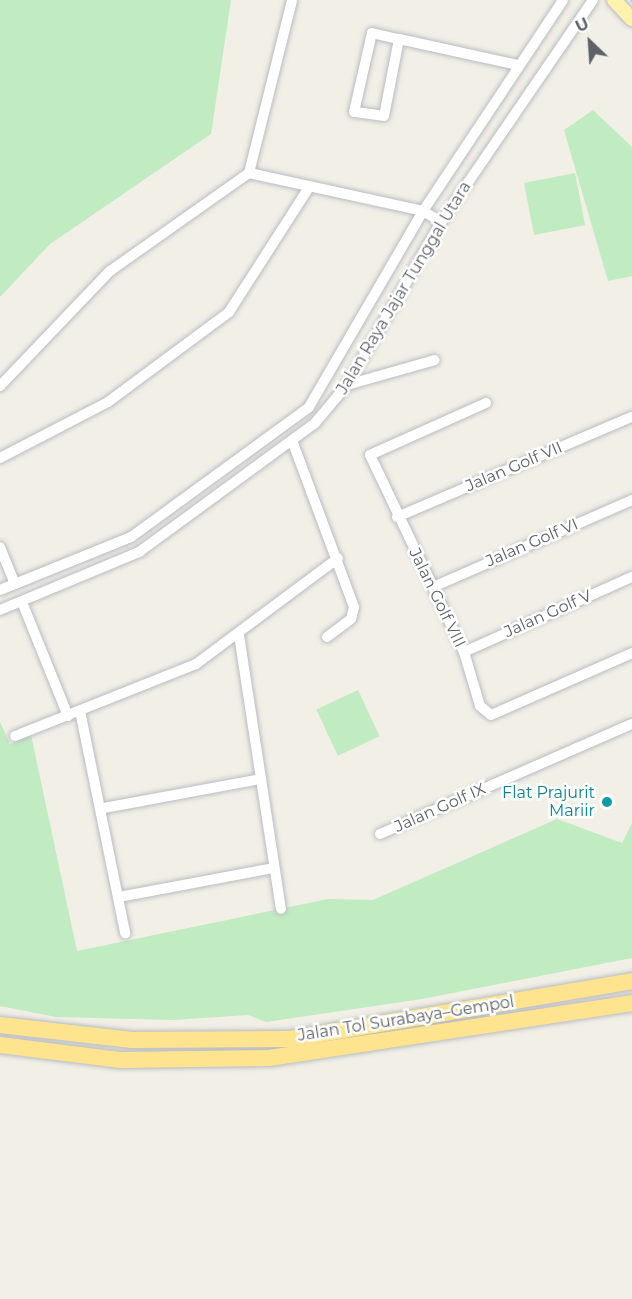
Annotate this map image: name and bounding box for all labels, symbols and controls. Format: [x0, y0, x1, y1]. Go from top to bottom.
north arrow [560, 12, 620, 72]
text: U [572, 14, 592, 37]
street label: Jalan Raya Jajar Tunggal Utara [333, 178, 475, 398]
street label: Jalan Golf VII [463, 438, 565, 496]
street label: Jalan Golf VI [483, 515, 581, 571]
street label: Jalan Golf VIII [405, 545, 469, 651]
street label: Jalan Golf V [501, 586, 595, 642]
street label: Jalan Golf IX [392, 779, 488, 837]
place label: Flat Prajurit Mariir [502, 783, 595, 821]
marker: Flat Prajurit Mariir [600, 795, 614, 809]
street label: Jalan Tol Surabaya–Gempol [296, 992, 516, 1046]

